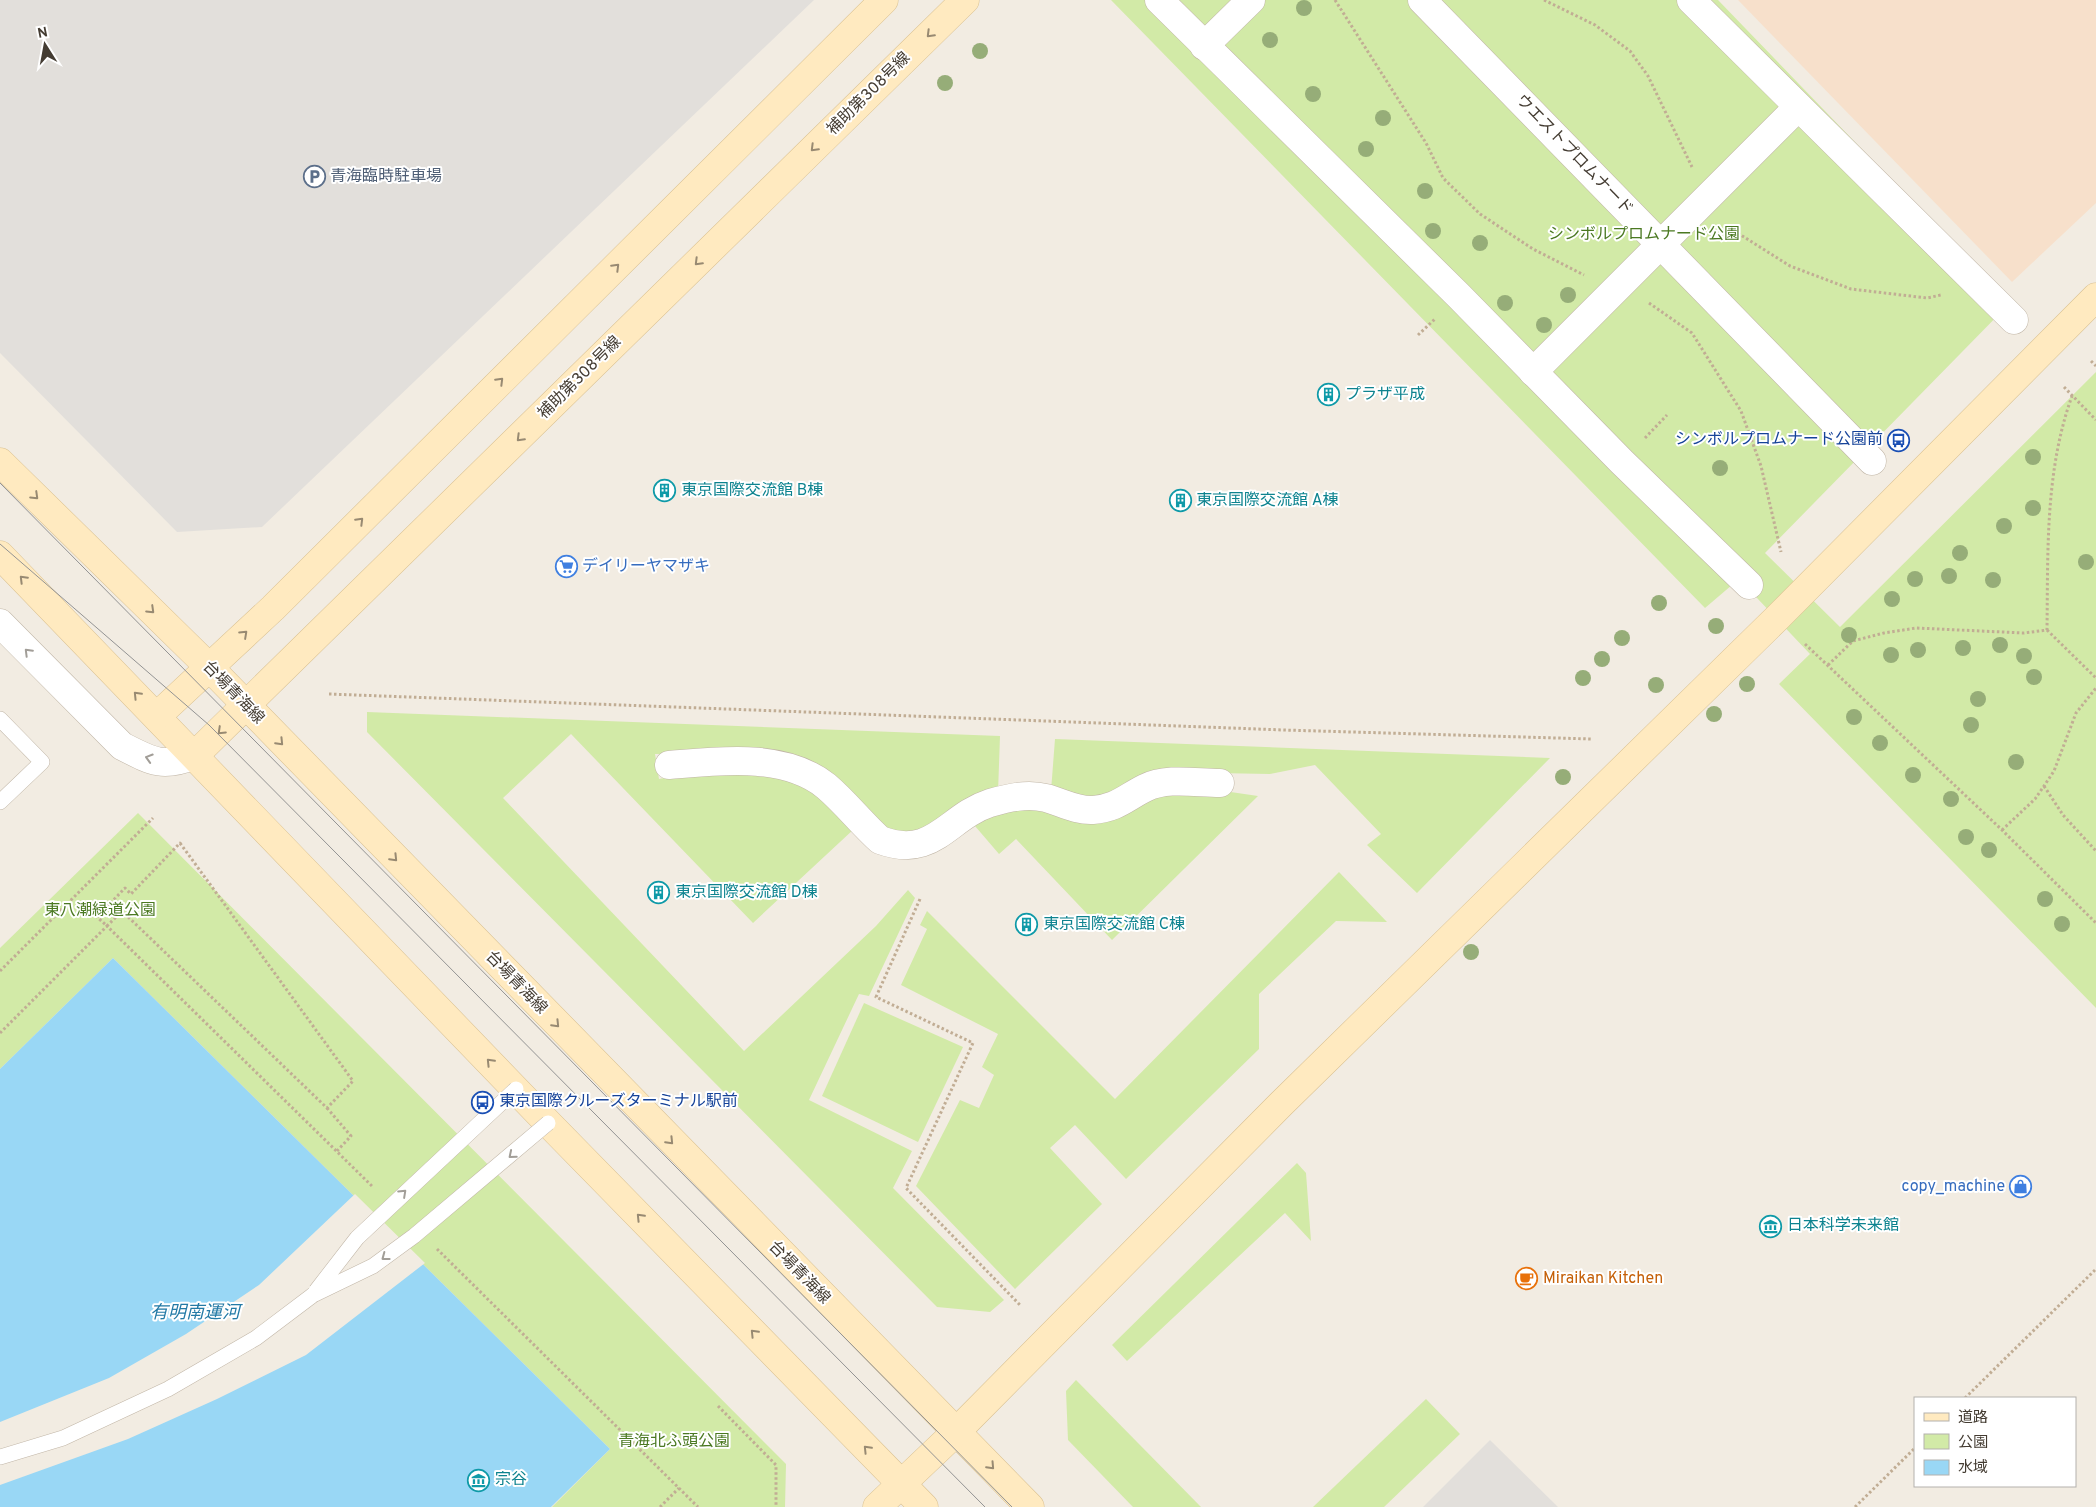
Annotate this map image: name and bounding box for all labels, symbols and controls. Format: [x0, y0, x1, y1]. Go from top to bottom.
north arrow [20, 20, 70, 70]
text: N [36, 24, 49, 43]
one-way arrow [927, 28, 936, 37]
street label: 補助第308号線 [823, 48, 915, 140]
street label: ウエストプロムナード [1511, 91, 1637, 219]
one-way arrow [811, 142, 820, 151]
parking icon: 青海臨時駐車場 [302, 165, 326, 189]
place label: 青海臨時駐車場 [330, 167, 442, 187]
park label: シンボルプロムナード公園 [1548, 225, 1740, 245]
one-way arrow [695, 256, 704, 265]
one-way arrow [610, 263, 619, 272]
street label: 補助第308号線 [534, 332, 626, 424]
one-way arrow [495, 378, 504, 387]
building icon: プラザ平成 [1317, 383, 1341, 407]
place label: プラザ平成 [1345, 385, 1425, 405]
bus stop icon: シンボルプロムナード公園前 [1887, 428, 1911, 452]
place label: シンボルプロムナード公園前 [1675, 430, 1883, 450]
one-way arrow [517, 432, 526, 441]
building icon: 東京国際交流館 B棟 [653, 479, 677, 503]
place label: 東京国際交流館 B棟 [681, 481, 823, 501]
building icon: 東京国際交流館 A棟 [1168, 489, 1192, 513]
one-way arrow [29, 490, 38, 499]
place label: 東京国際交流館 A棟 [1196, 491, 1339, 511]
one-way arrow [355, 517, 364, 526]
supermarket icon: デイリーヤマザキ [554, 555, 578, 579]
place label: デイリーヤマザキ [582, 557, 710, 577]
one-way arrow [20, 576, 29, 585]
one-way arrow [145, 604, 154, 613]
one-way arrow [239, 631, 248, 640]
one-way arrow [25, 649, 34, 658]
street label: 台場青海線 [198, 657, 268, 729]
one-way arrow [134, 692, 143, 701]
one-way arrow [217, 725, 226, 734]
one-way arrow [274, 736, 283, 745]
one-way arrow [145, 754, 154, 764]
one-way arrow [388, 852, 397, 861]
building icon: 東京国際交流館 D棟 [647, 881, 671, 905]
place label: 東京国際交流館 D棟 [675, 883, 818, 903]
park label: 東八潮緑道公園 [44, 901, 156, 921]
building icon: 東京国際交流館 C棟 [1015, 913, 1039, 937]
place label: 東京国際交流館 C棟 [1043, 915, 1185, 935]
street label: 台場青海線 [481, 947, 551, 1019]
one-way arrow [550, 1019, 559, 1028]
one-way arrow [487, 1059, 496, 1068]
bus stop icon: 東京国際クルーズターミナル駅前 [471, 1090, 495, 1114]
place label: 東京国際クルーズターミナル駅前 [499, 1092, 738, 1112]
one-way arrow [664, 1135, 673, 1144]
one-way arrow [508, 1150, 517, 1159]
shop icon: copy_machine [2009, 1175, 2033, 1199]
place label: copy_machine [1902, 1177, 2005, 1197]
one-way arrow [398, 1190, 407, 1199]
one-way arrow [637, 1214, 646, 1223]
museum icon: 日本科学未来館 [1759, 1214, 1783, 1238]
place label: 日本科学未来館 [1787, 1216, 1899, 1236]
street label: 台場青海線 [764, 1237, 834, 1309]
one-way arrow [382, 1252, 391, 1260]
cafe icon: Miraikan Kitchen [1515, 1267, 1539, 1291]
place label: Miraikan Kitchen [1543, 1269, 1663, 1289]
water label: 有明南運河 [150, 1302, 243, 1325]
one-way arrow [751, 1330, 760, 1339]
legend [1914, 1397, 2076, 1487]
text: 道路 [1958, 1409, 1988, 1428]
park label: 青海北ふ頭公園 [618, 1432, 730, 1452]
text: 公園 [1958, 1434, 1988, 1453]
one-way arrow [864, 1446, 873, 1455]
text: 水域 [1958, 1459, 1988, 1478]
one-way arrow [985, 1461, 994, 1470]
museum icon: 宗谷 [467, 1468, 491, 1492]
place label: 宗谷 [495, 1470, 527, 1490]

